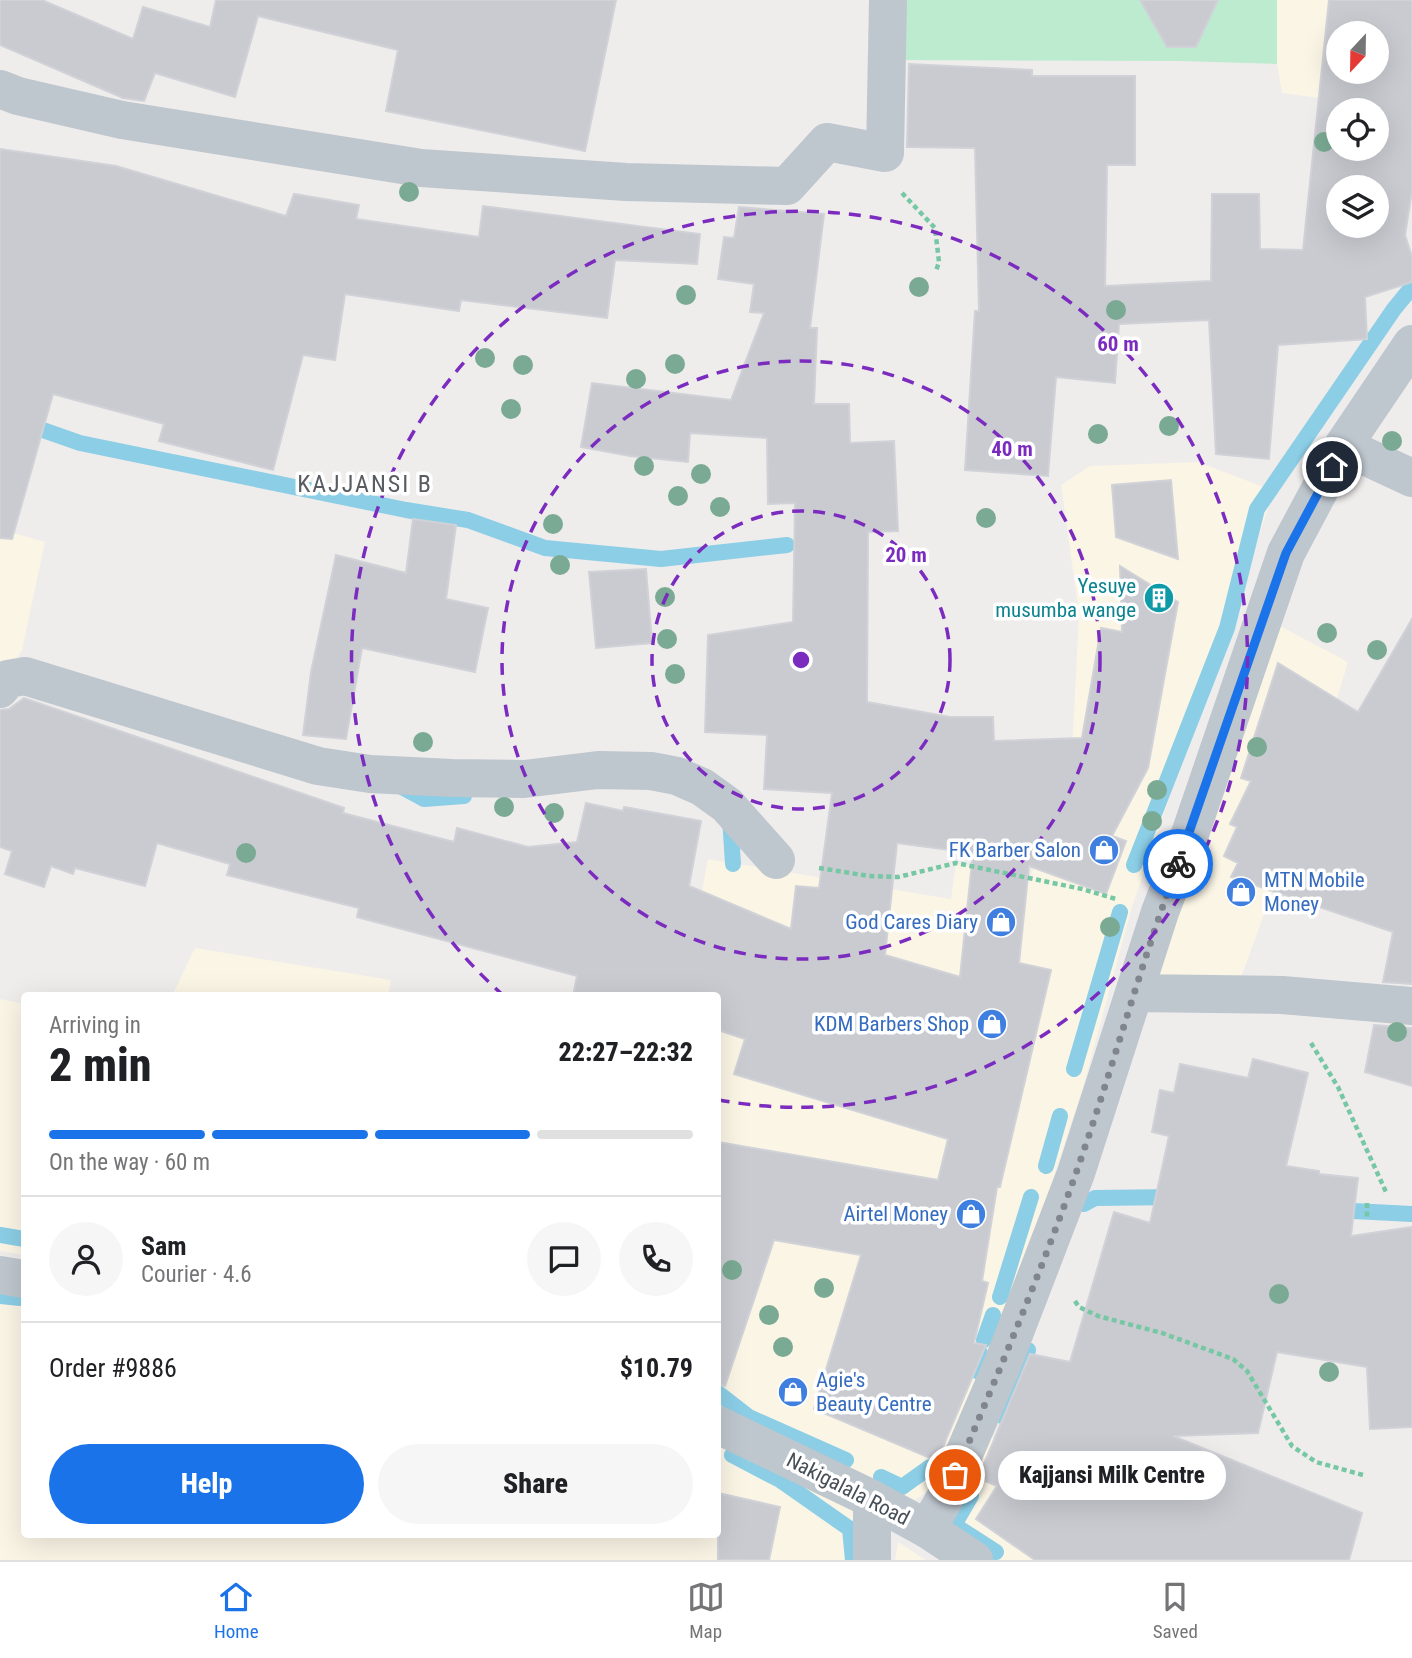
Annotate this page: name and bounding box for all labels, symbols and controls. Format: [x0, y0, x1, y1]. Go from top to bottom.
north arrow [1326, 21, 1390, 84]
map controls [1326, 21, 1389, 238]
button: locate [1326, 98, 1389, 161]
button: layers [1326, 175, 1389, 238]
text: 60 m [1097, 332, 1139, 356]
text: 40 m [991, 437, 1033, 461]
pin [1302, 437, 1362, 497]
icon: home [1313, 448, 1351, 486]
district label: KAJJANSI B [297, 470, 433, 498]
text: 20 m [885, 543, 927, 567]
place label: Yesuye musumba wange [995, 574, 1136, 622]
building icon: Yesuye musumba wange [1142, 581, 1176, 615]
centre of rings [789, 648, 813, 672]
courier [1143, 829, 1213, 899]
shop icon: FK Barber Salon [1087, 833, 1121, 867]
place label: FK Barber Salon [949, 838, 1081, 862]
icon: bike [1159, 845, 1197, 883]
place label: MTN Mobile Money [1264, 868, 1365, 916]
shop icon: MTN Mobile Money [1224, 875, 1258, 909]
shop icon: God Cares Diary [984, 905, 1018, 939]
place label: God Cares Diary [845, 910, 978, 934]
shop icon: KDM Barbers Shop [975, 1007, 1009, 1041]
text: Arriving in [49, 1012, 141, 1039]
place label: KDM Barbers Shop [814, 1012, 969, 1036]
text: 22:27–22:32 [559, 1037, 693, 1067]
text: 2 min [49, 1038, 152, 1092]
text: On the way · 60 m [49, 1149, 210, 1176]
shop icon: Airtel Money [954, 1197, 988, 1231]
place label: Airtel Money [843, 1202, 948, 1226]
button: person [49, 1222, 123, 1296]
button: chat [527, 1222, 601, 1296]
button: phone [619, 1222, 693, 1296]
text: Sam [141, 1231, 187, 1261]
text: Courier · 4.6 [141, 1261, 252, 1288]
text: Order #9886 [49, 1353, 177, 1383]
text: $10.79 [620, 1353, 693, 1383]
place label: Agie's Beauty Centre [816, 1368, 932, 1416]
shop icon: Agie's Beauty Centre [776, 1375, 810, 1409]
button: Help [49, 1444, 364, 1524]
button: Share [378, 1444, 693, 1524]
pin [925, 1445, 985, 1505]
street label: Nakigalala Road [783, 1448, 913, 1530]
callout: Kajjansi Milk Centre [997, 1450, 1224, 1500]
icon: bag [936, 1456, 974, 1494]
text: Kajjansi Milk Centre [1019, 1462, 1205, 1489]
tab: Home [214, 1578, 259, 1643]
tab: Map [687, 1578, 725, 1643]
tab: Saved [1153, 1578, 1198, 1643]

